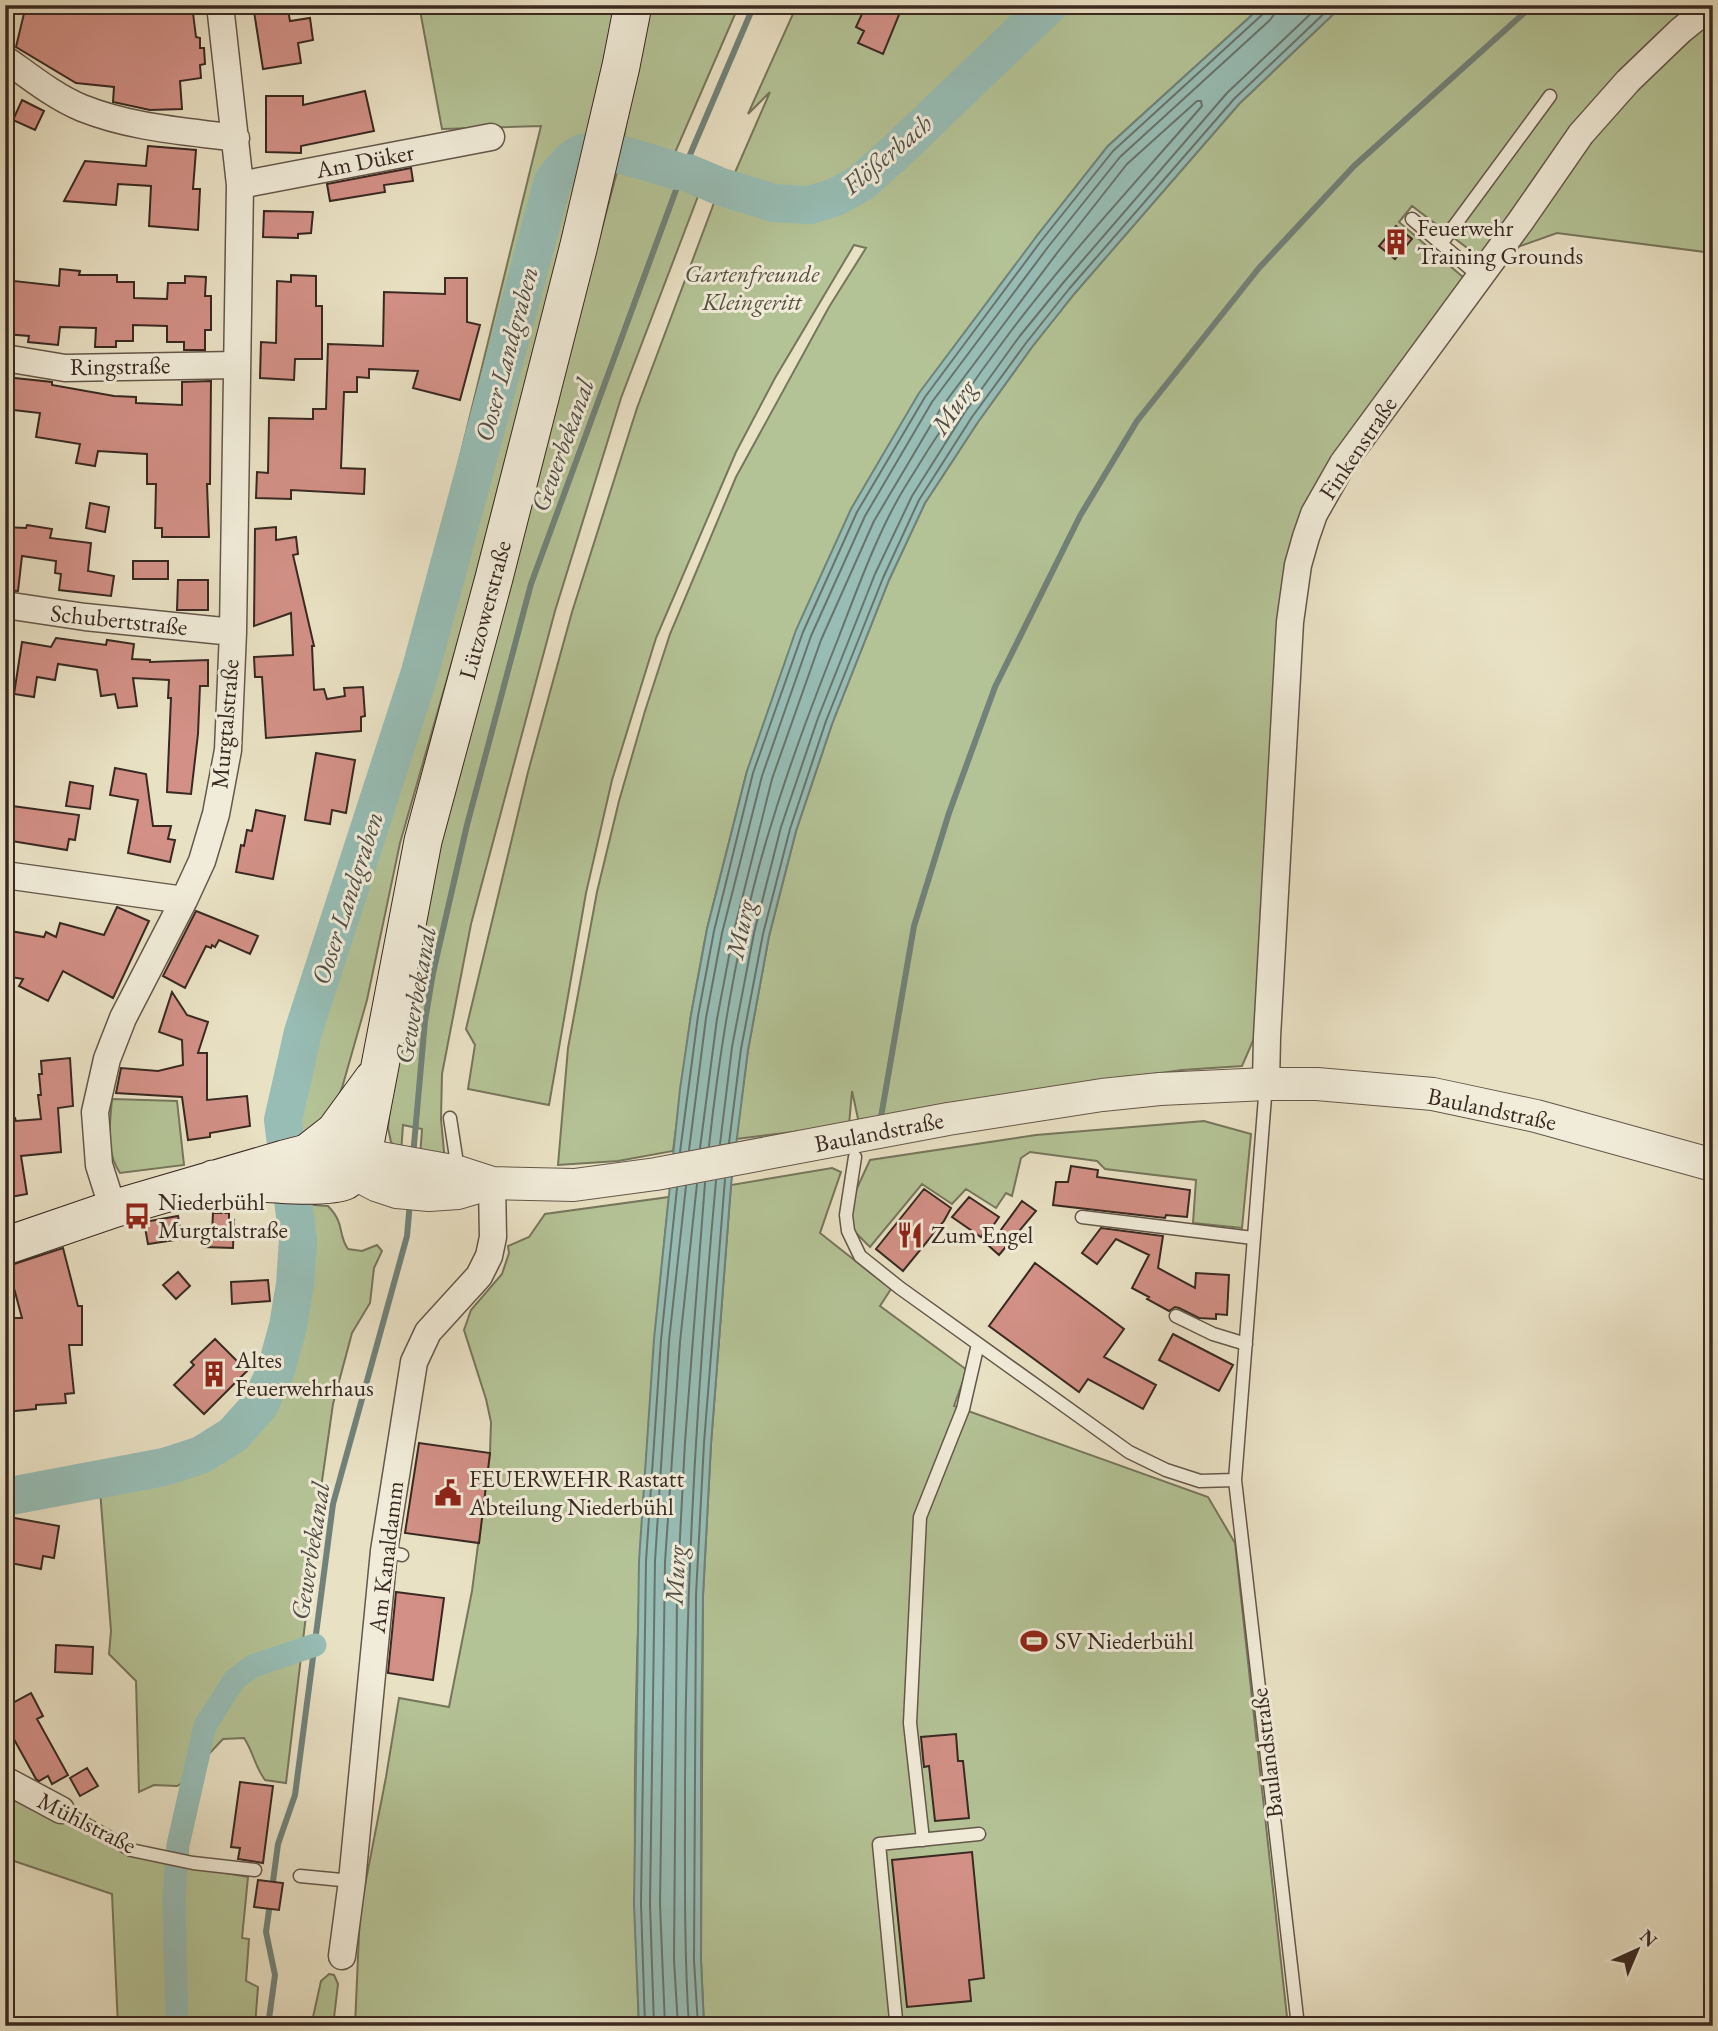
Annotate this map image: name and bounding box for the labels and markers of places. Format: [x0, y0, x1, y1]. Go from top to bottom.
place label: Feuerwehr Training Grounds [1417, 212, 1583, 271]
building icon: Feuerwehr Training Grounds [1381, 227, 1411, 257]
place label: Niederbühl Murgtalstraße [158, 1186, 288, 1245]
bus stop icon: Niederbühl Murgtalstraße [122, 1201, 152, 1231]
place label: Zum Engel [931, 1219, 1034, 1250]
restaurant icon: Zum Engel [895, 1220, 925, 1250]
place label: Altes Feuerwehrhaus [234, 1344, 374, 1403]
building icon: Altes Feuerwehrhaus [199, 1359, 229, 1389]
place label: FEUERWEHR Rastatt Abteilung Niederbühl [468, 1463, 684, 1522]
public building icon: FEUERWEHR Rastatt Abteilung Niederbühl [433, 1478, 463, 1508]
place label: SV Niederbühl [1055, 1625, 1194, 1656]
sports icon: SV Niederbühl [1019, 1626, 1049, 1656]

